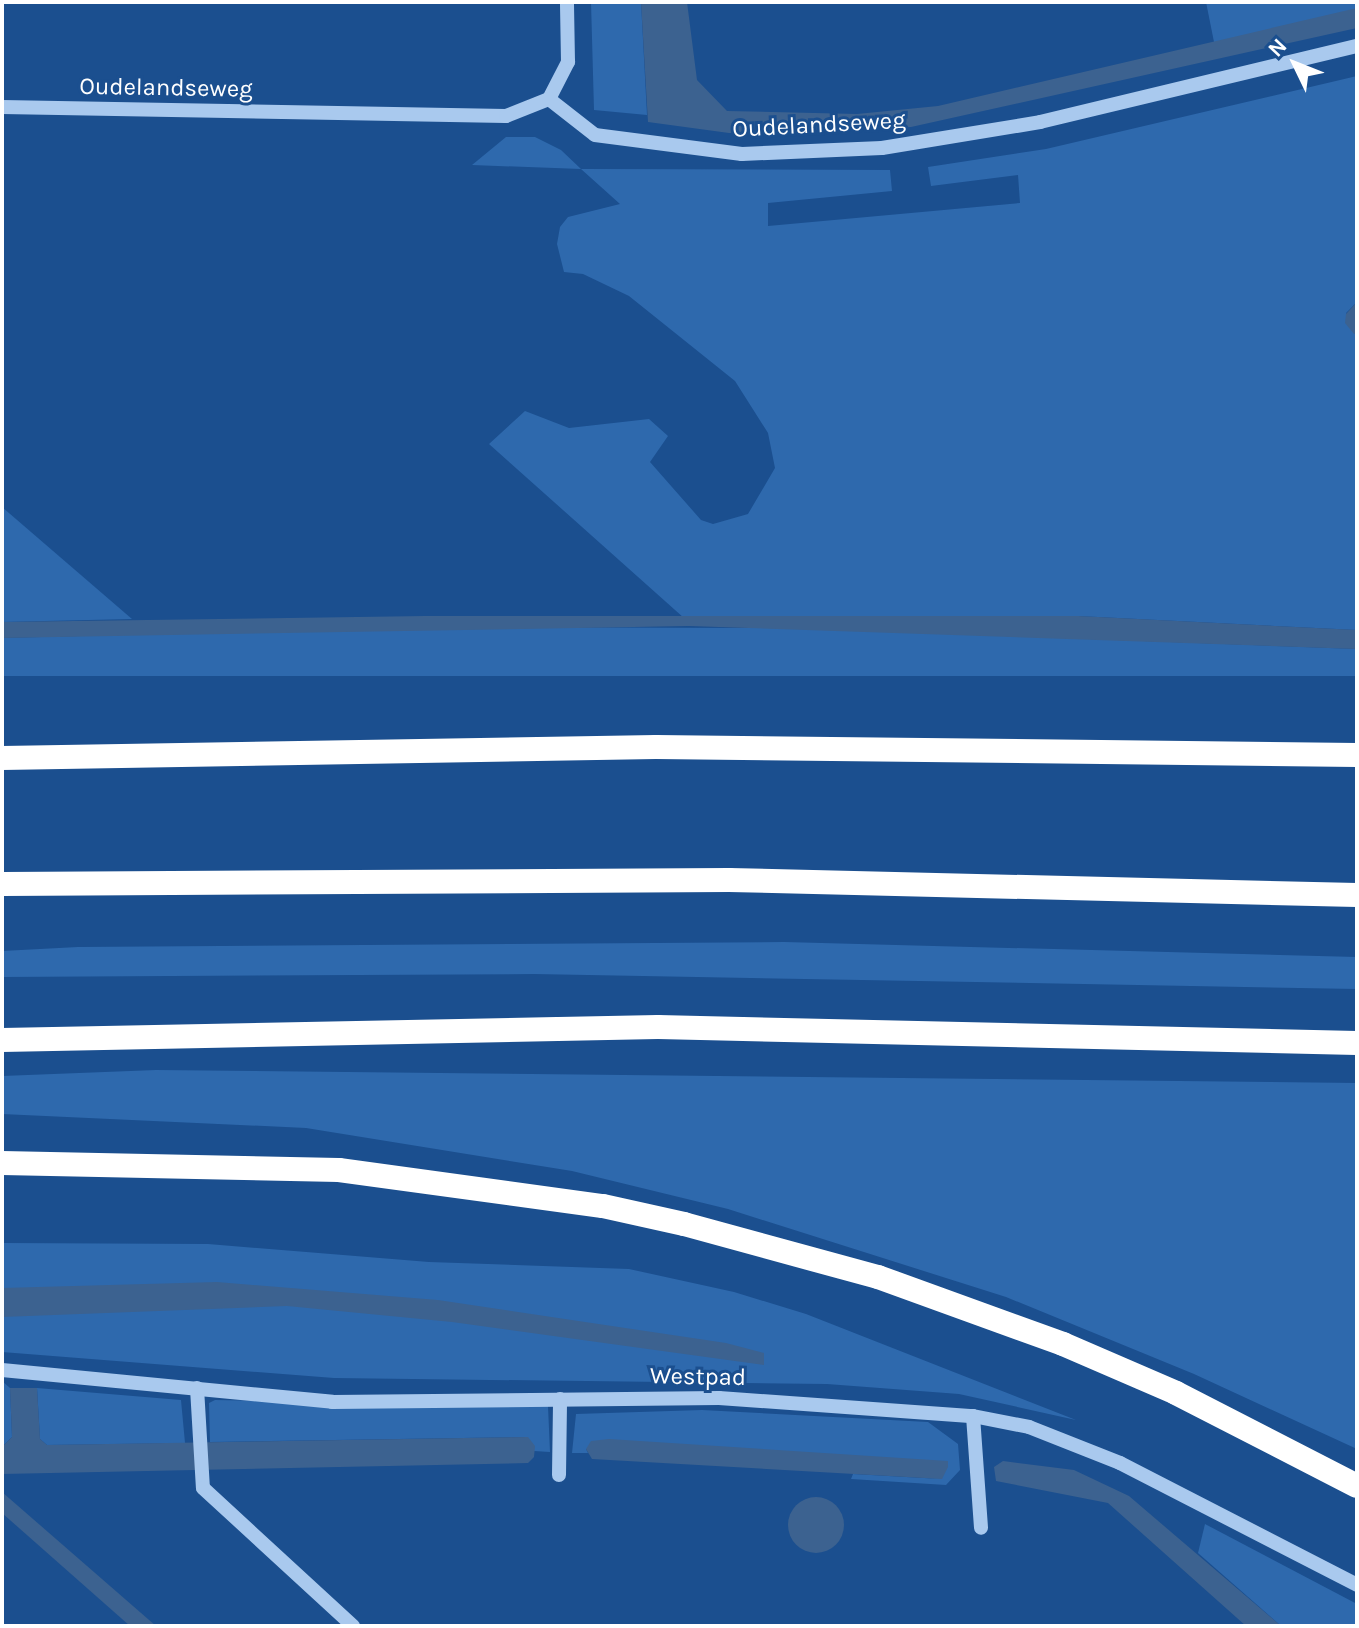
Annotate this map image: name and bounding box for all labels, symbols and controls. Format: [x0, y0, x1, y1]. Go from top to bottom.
north arrow [1255, 24, 1335, 104]
text: N [1263, 33, 1292, 62]
street label: Oudelandseweg [79, 72, 253, 104]
street label: Oudelandseweg [732, 106, 906, 144]
street label: Westpad [650, 1362, 746, 1392]

